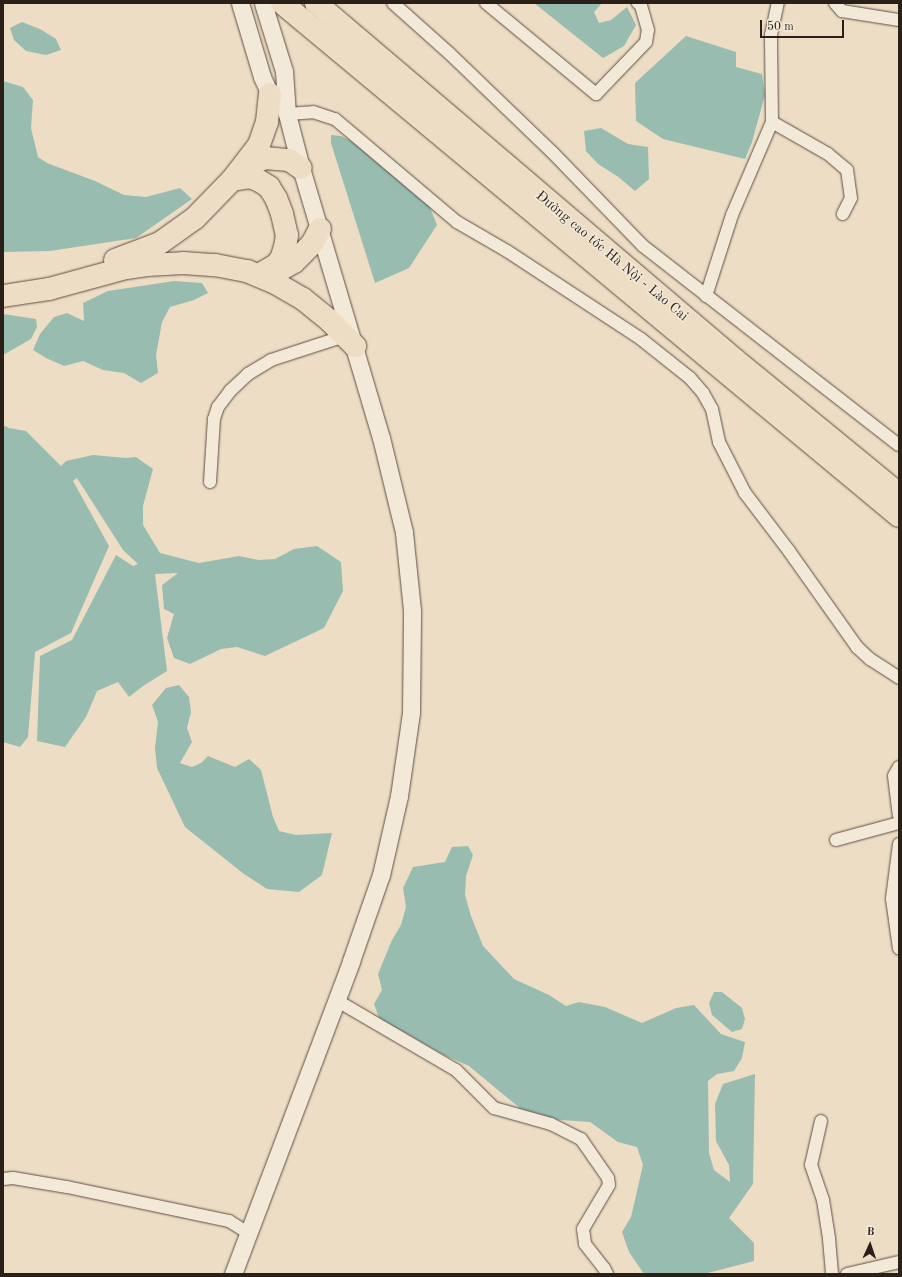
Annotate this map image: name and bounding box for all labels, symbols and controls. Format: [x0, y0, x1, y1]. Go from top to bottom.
scale bar [762, 12, 846, 38]
text: 50 m [767, 21, 794, 33]
street label: Đường cao tốc Hà Nội - Lào Cai [532, 187, 692, 325]
north arrow [850, 1225, 890, 1265]
text: B [866, 1227, 875, 1238]

